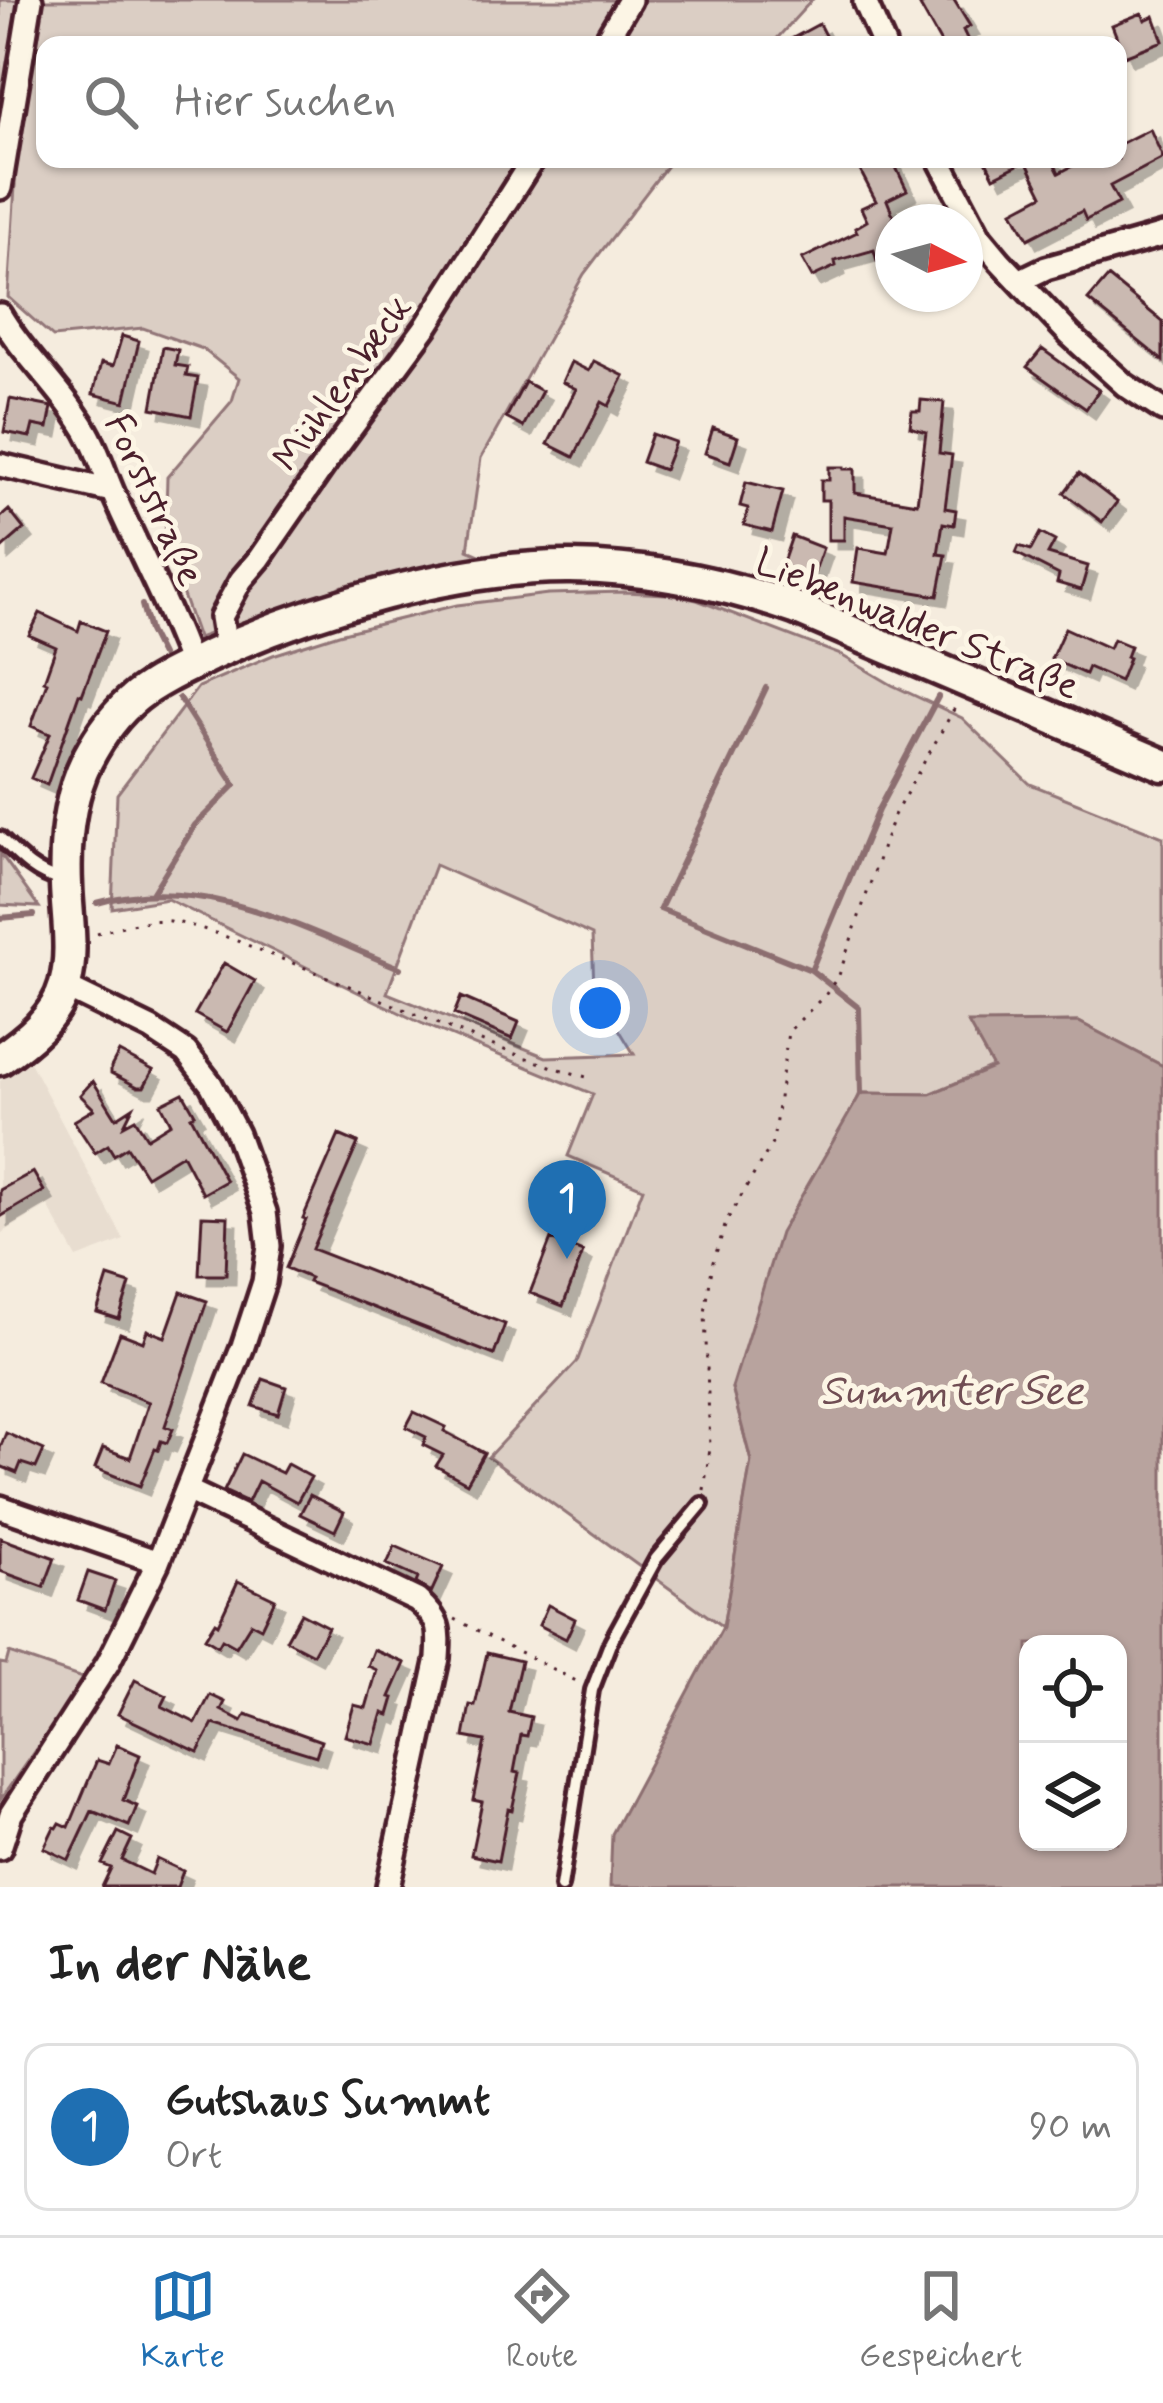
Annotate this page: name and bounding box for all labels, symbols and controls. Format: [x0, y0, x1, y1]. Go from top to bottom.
search box [36, 36, 1127, 168]
icon: search [78, 69, 144, 135]
text: Hier suchen [174, 73, 396, 132]
north arrow [875, 204, 983, 312]
street label: Mühlenbeck [262, 285, 425, 483]
street label: Forststraße [91, 406, 215, 595]
street label: Liebenwalder Straße [747, 537, 1086, 713]
your location [570, 978, 630, 1038]
pin: 1 [528, 1160, 606, 1259]
water label: Summter See [820, 1365, 1085, 1420]
map controls [1019, 1635, 1127, 1851]
button: locate [1019, 1635, 1127, 1743]
button: layers [1019, 1743, 1127, 1851]
text: In der Nähe [48, 1932, 311, 1998]
text: Gutshaus Summt [165, 2072, 490, 2131]
text: 1 [81, 2102, 99, 2153]
text: 90 m [1029, 2102, 1112, 2153]
text: Ort [165, 2131, 222, 2182]
tab: Karte [141, 2263, 225, 2379]
tab: Route [506, 2263, 578, 2379]
tab: Gespeichert [859, 2263, 1022, 2379]

